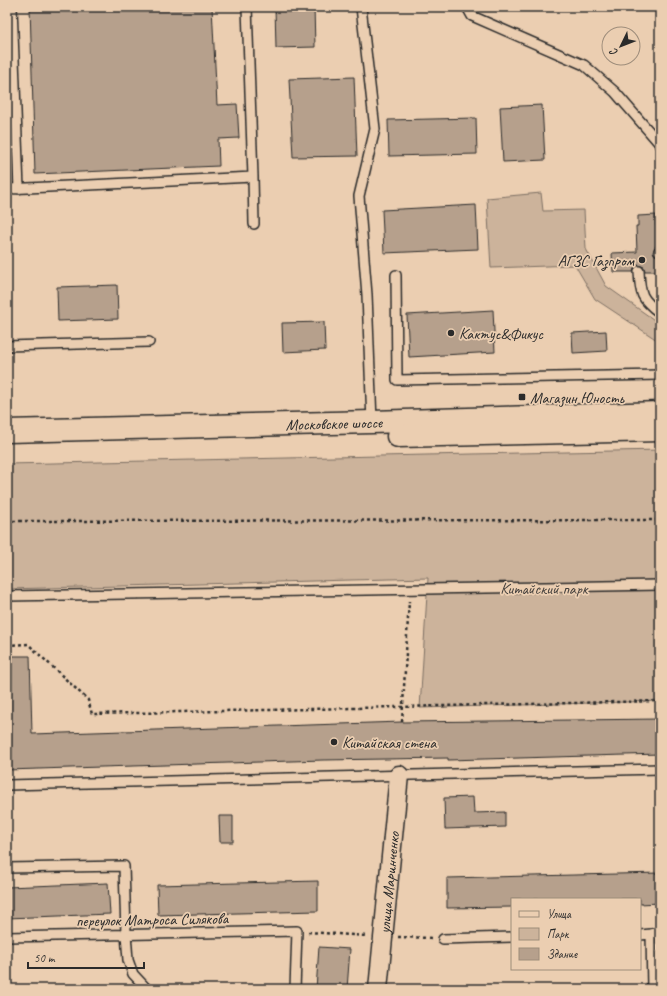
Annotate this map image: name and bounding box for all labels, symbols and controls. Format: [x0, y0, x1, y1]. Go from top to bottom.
north arrow [601, 26, 641, 66]
text: С [606, 45, 621, 60]
place label: АГЗС Газпром [558, 251, 635, 271]
marker: АГЗС Газпром [637, 255, 647, 265]
place label: Кактус&Фикус [459, 324, 544, 344]
marker: Кактус&Фикус [446, 328, 456, 338]
place label: Магазин Юность [530, 388, 625, 408]
marker: Магазин Юность [517, 392, 527, 402]
street label: Московское шоссе [285, 413, 384, 435]
park label: Китайский парк [500, 579, 589, 599]
place label: Китайская стена [342, 733, 437, 753]
marker: Китайская стена [329, 737, 339, 747]
street label: улица Маринченко [374, 829, 405, 935]
legend [511, 898, 641, 970]
text: Улица [547, 906, 572, 922]
street label: переулок Матроса Силякова [76, 909, 230, 931]
text: Парк [547, 926, 570, 942]
scale bar [28, 944, 144, 970]
text: Здание [547, 946, 578, 962]
text: 50 m [34, 950, 56, 966]

